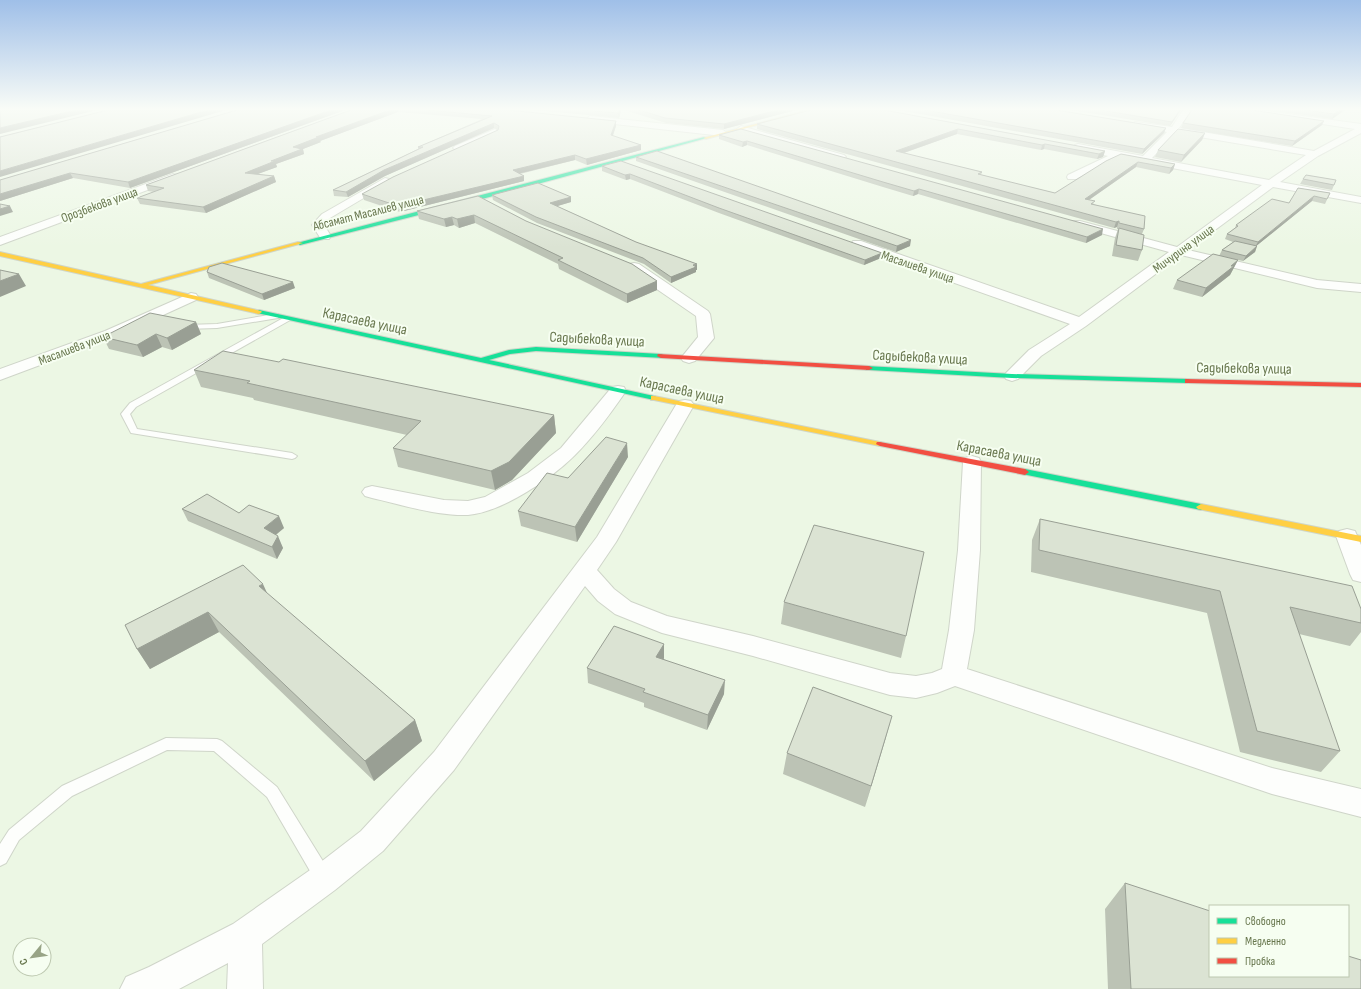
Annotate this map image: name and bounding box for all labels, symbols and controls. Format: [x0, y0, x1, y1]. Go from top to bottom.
street label: Орозбекова улица [59, 184, 140, 226]
street label: Абсамат Масалиев улица [310, 191, 425, 235]
street label: Мичурина улица [1150, 221, 1217, 276]
street label: Масалиева улица [879, 247, 956, 287]
street label: Карасаева улица [321, 303, 409, 340]
street label: Масалиева улица [36, 327, 113, 369]
street label: Садыбекова улица [549, 328, 645, 351]
street label: Садыбекова улица [872, 346, 968, 369]
street label: Садыбекова улица [1196, 358, 1292, 379]
street label: Карасаева улица [638, 372, 726, 409]
street label: Карасаева улица [955, 436, 1043, 471]
legend [1209, 905, 1349, 977]
text: Свободно [1245, 914, 1286, 929]
text: Медленно [1245, 934, 1286, 949]
north arrow [12, 937, 52, 977]
text: Пробка [1245, 954, 1276, 969]
text: С [16, 956, 31, 967]

